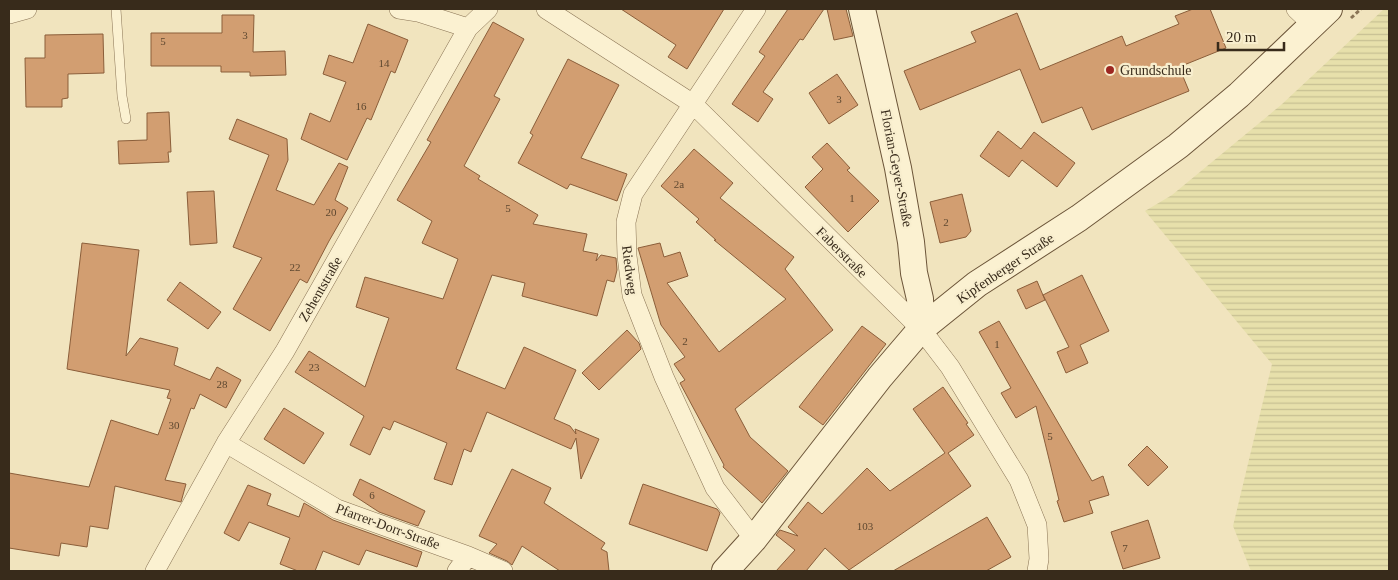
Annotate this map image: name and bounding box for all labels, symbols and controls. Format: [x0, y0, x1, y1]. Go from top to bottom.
scale bar [1218, 20, 1284, 52]
house number: 3 [242, 29, 248, 41]
text: 20 m [1226, 29, 1257, 45]
house number: 5 [160, 35, 166, 47]
house number: 14 [379, 57, 390, 69]
place label: Grundschule [1120, 63, 1192, 78]
marker: Grundschule [1104, 64, 1116, 76]
house number: 3 [836, 93, 842, 105]
house number: 16 [356, 100, 367, 112]
street label: Florian-Geyer-Straße [878, 108, 915, 228]
house number: 2a [674, 178, 684, 190]
house number: 1 [849, 192, 855, 204]
house number: 5 [505, 202, 511, 214]
house number: 20 [326, 206, 337, 218]
house number: 2 [943, 216, 949, 228]
street label: Faberstraße [813, 224, 870, 281]
street label: Kipfenberger Straße [954, 230, 1057, 306]
street label: Riedweg [619, 244, 640, 296]
street label: Zehentstraße [296, 254, 345, 324]
house number: 22 [290, 261, 301, 273]
house number: 2 [682, 335, 688, 347]
house number: 1 [994, 338, 1000, 350]
house number: 23 [309, 361, 320, 373]
house number: 28 [217, 378, 228, 390]
house number: 30 [169, 419, 180, 431]
house number: 5 [1047, 430, 1053, 442]
house number: 6 [369, 489, 375, 501]
street label: Pfarrer-Dorr-Straße [334, 501, 442, 552]
house number: 103 [857, 520, 874, 532]
house number: 7 [1122, 542, 1128, 554]

